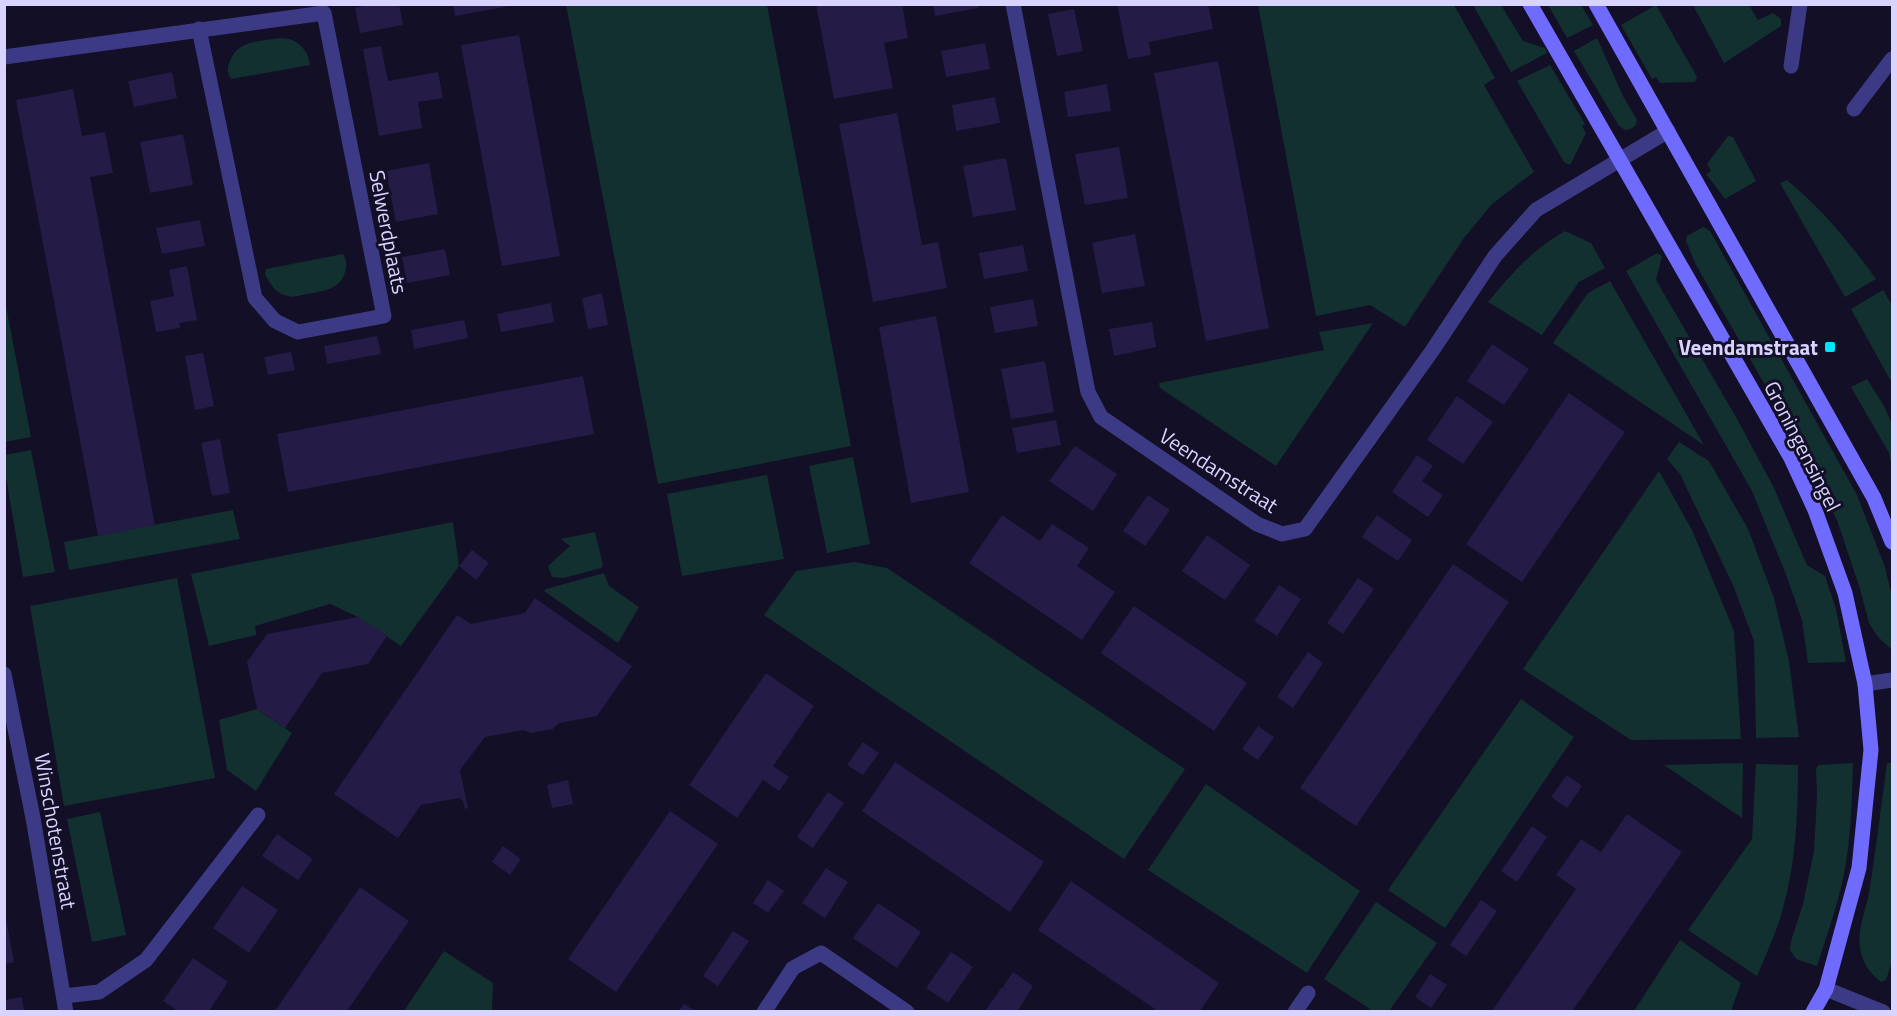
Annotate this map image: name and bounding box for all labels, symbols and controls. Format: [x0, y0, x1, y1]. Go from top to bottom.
street label: Selwerdplaats [361, 167, 417, 297]
place label: Veendamstraat [1679, 331, 1818, 363]
marker: Veendamstraat [1823, 340, 1837, 354]
street label: Groningensingel [1756, 375, 1850, 517]
street label: Veendamstraat [1153, 420, 1285, 521]
street label: Winschotenstraat [27, 751, 86, 912]

